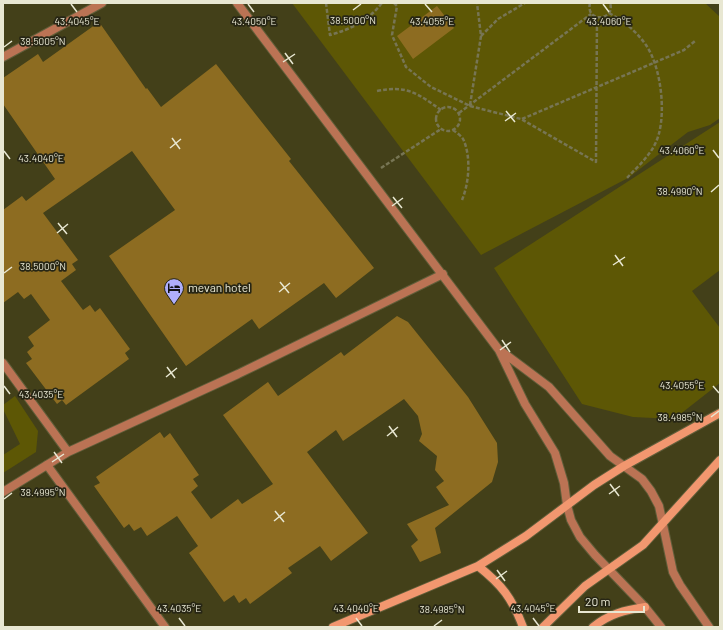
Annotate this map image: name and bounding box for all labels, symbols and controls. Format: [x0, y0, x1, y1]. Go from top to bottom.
text: 38.5000°N [330, 14, 376, 26]
text: 43.4045°E [54, 15, 100, 27]
text: 43.4050°E [231, 15, 277, 27]
text: 43.4055°E [410, 15, 454, 27]
text: 43.4060°E [586, 15, 632, 27]
text: 38.5005°N [20, 35, 66, 47]
text: 43.4060°E [659, 144, 705, 156]
text: 43.4040°E [18, 152, 64, 164]
text: 38.4990°N [657, 185, 703, 197]
text: 38.5000°N [20, 260, 66, 272]
hotel icon: mevan hotel [163, 277, 185, 305]
place label: mevan hotel [188, 280, 251, 294]
text: 43.4055°E [660, 379, 704, 391]
text: 43.4035°E [19, 388, 63, 400]
text: 38.4985°N [658, 411, 702, 423]
text: 38.4995°N [21, 486, 65, 498]
scale bar [579, 588, 644, 614]
text: 20 m [585, 594, 611, 608]
text: 43.4035°E [157, 602, 201, 614]
text: 43.4040°E [333, 602, 379, 614]
text: 43.4045°E [510, 602, 556, 614]
text: 38.4985°N [420, 603, 464, 615]

